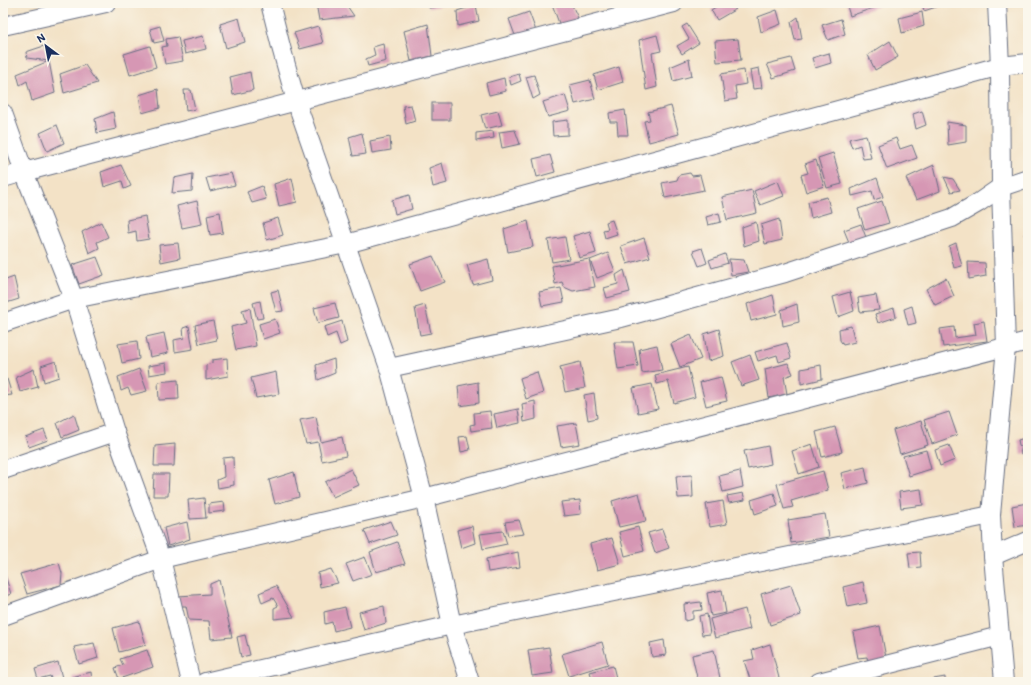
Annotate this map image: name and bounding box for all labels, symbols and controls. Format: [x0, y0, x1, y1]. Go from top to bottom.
north arrow [26, 26, 66, 66]
text: N [34, 30, 48, 45]

